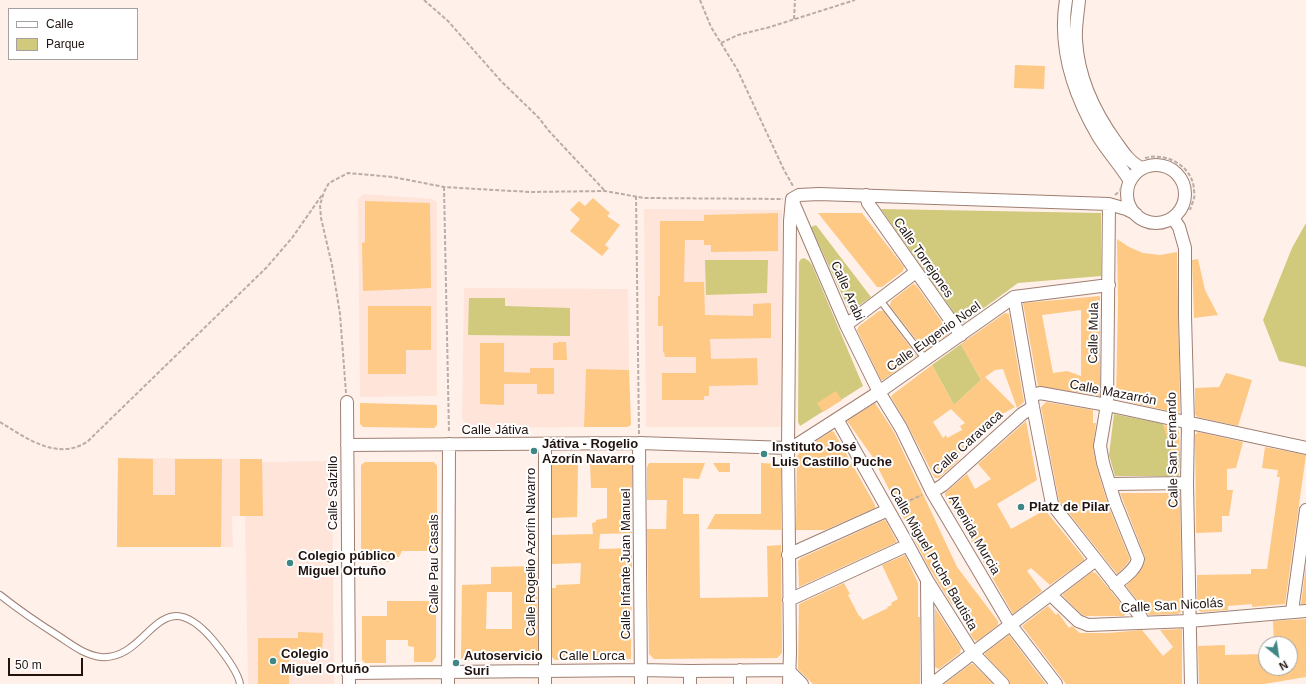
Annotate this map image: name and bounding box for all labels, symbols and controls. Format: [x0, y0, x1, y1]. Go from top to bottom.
legend [8, 8, 138, 60]
text: Calle [46, 17, 73, 31]
text: Parque [46, 37, 85, 51]
street label: Calle Torrejones [890, 215, 956, 301]
street label: Calle Arabi [827, 259, 867, 323]
street label: Calle Eugenio Noel [884, 299, 984, 375]
street label: Calle Mula [1086, 302, 1102, 364]
street label: Calle Mazarrón [1068, 377, 1158, 409]
street label: Calle San Fernando [1164, 392, 1182, 508]
street label: Calle Caravaca [930, 407, 1006, 479]
street label: Calle Játiva [461, 422, 529, 438]
place label: Játiva - Rogelio Azorín Navarro [542, 436, 638, 467]
place label: Instituto José Luis Castillo Puche [772, 439, 892, 470]
marker: Játiva - Rogelio Azorín Navarro [529, 446, 539, 456]
marker: Instituto José Luis Castillo Puche [759, 449, 769, 459]
street label: Calle Salzillo [325, 456, 341, 530]
street label: Calle Rogelio Azorín Navarro [523, 468, 539, 636]
street label: Calle Miguel Puche Bautista [886, 485, 980, 633]
street label: Calle Infante Juan Manuel [618, 488, 634, 640]
street label: Avenida Murcia [945, 492, 1003, 578]
place label: Platz de Pilar [1029, 499, 1110, 515]
marker: Platz de Pilar [1016, 502, 1026, 512]
street label: Calle Pau Casals [426, 514, 442, 614]
place label: Colegio público Miguel Ortuño [298, 548, 395, 579]
marker: Colegio público Miguel Ortuño [285, 558, 295, 568]
street label: Calle San Nicolás [1120, 596, 1224, 616]
north arrow [1258, 636, 1298, 676]
place label: Colegio Miguel Ortuño [281, 646, 369, 677]
place label: Autoservicio Suri [464, 648, 543, 679]
street label: Calle Lorca [559, 648, 625, 664]
scale bar [10, 650, 85, 676]
marker: Colegio Miguel Ortuño [268, 656, 278, 666]
text: 50 m [15, 658, 42, 672]
marker: Autoservicio Suri [451, 658, 461, 668]
text: N [1277, 658, 1290, 673]

